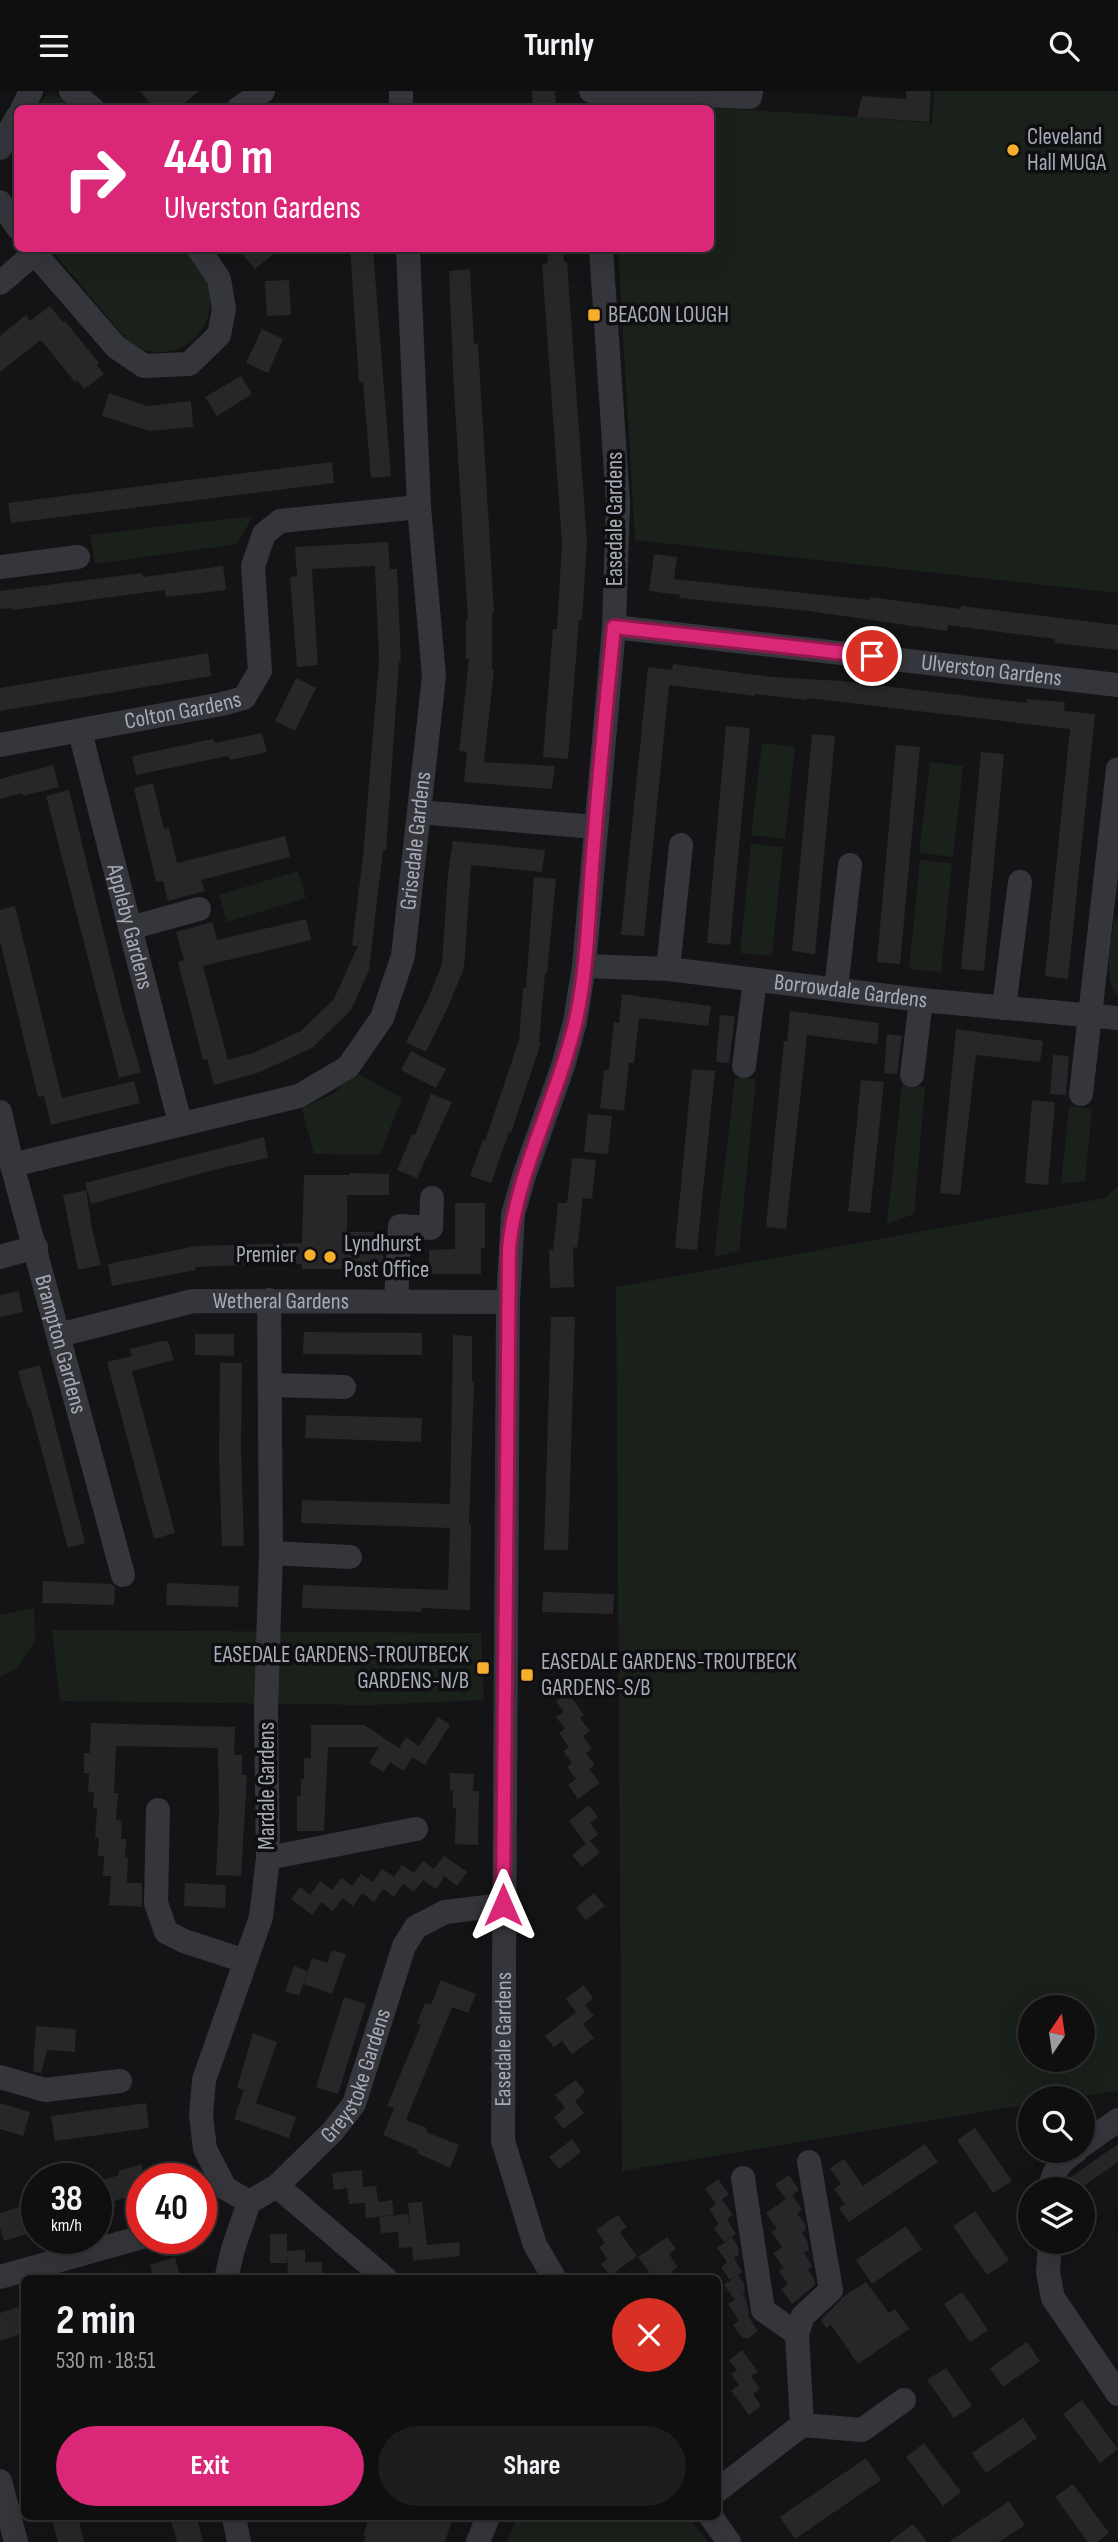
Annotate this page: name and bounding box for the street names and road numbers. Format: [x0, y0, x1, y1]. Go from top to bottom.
street label: Easedale Gardens [601, 452, 629, 586]
street label: Ulverston Gardens [920, 648, 1063, 692]
street label: Colton Gardens [122, 685, 244, 736]
street label: Grisedale Gardens [394, 770, 437, 912]
street label: Appleby Gardens [100, 860, 159, 992]
street label: Borrowdale Gardens [772, 968, 928, 1014]
street label: Brampton Gardens [28, 1272, 93, 1417]
street label: Wetheral Gardens [213, 1287, 349, 1315]
street label: Mardale Gardens [253, 1722, 281, 1850]
street label: Easedale Gardens [489, 1972, 518, 2107]
street label: Greystoke Gardens [315, 2005, 397, 2149]

